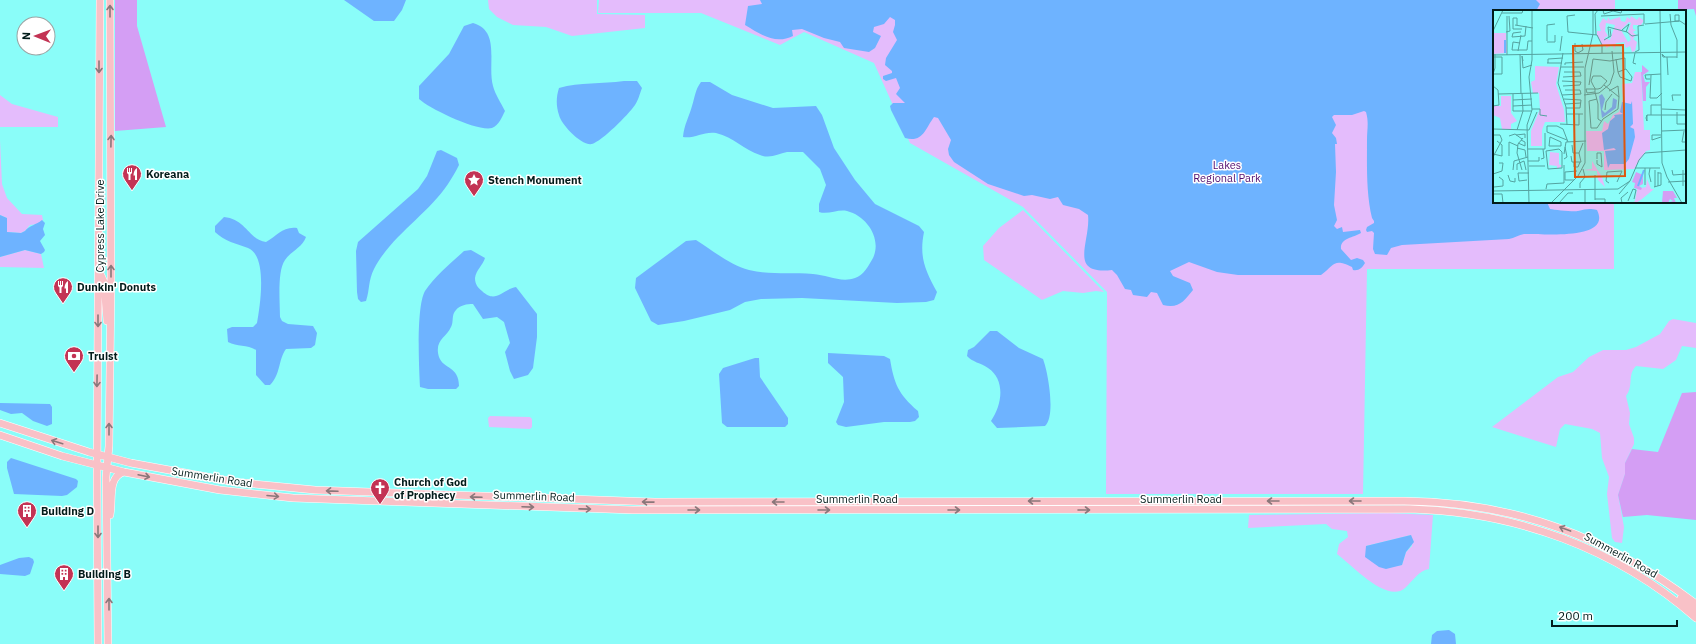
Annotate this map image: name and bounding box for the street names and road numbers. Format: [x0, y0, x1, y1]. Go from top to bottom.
street label: Cypress Lake Drive [93, 179, 107, 273]
street label: Summerlin Road [171, 464, 253, 490]
street label: Summerlin Road [493, 488, 575, 504]
street label: Summerlin Road [816, 492, 898, 506]
street label: Summerlin Road [1140, 492, 1222, 506]
street label: Summerlin Road [1582, 529, 1660, 581]

